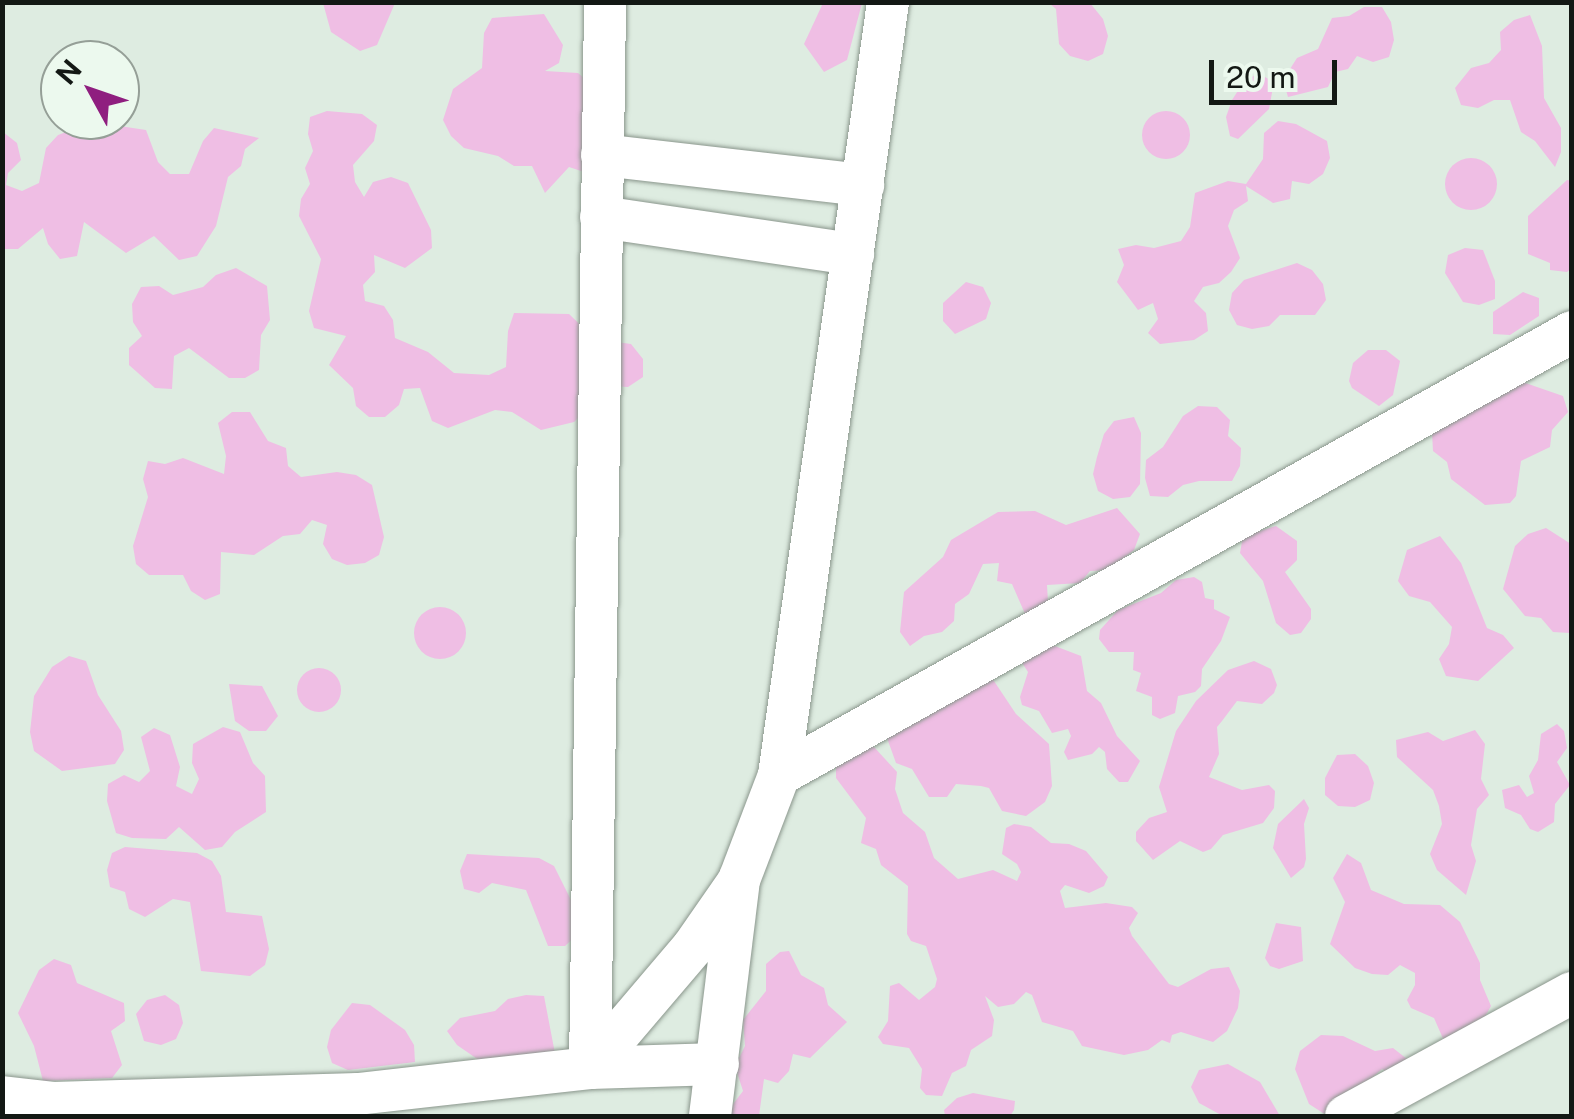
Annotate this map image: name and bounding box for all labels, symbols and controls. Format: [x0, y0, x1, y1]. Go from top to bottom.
north arrow [40, 40, 140, 140]
scale bar [1214, 40, 1342, 102]
text: N [48, 53, 88, 91]
text: 20 m [1226, 59, 1295, 95]

